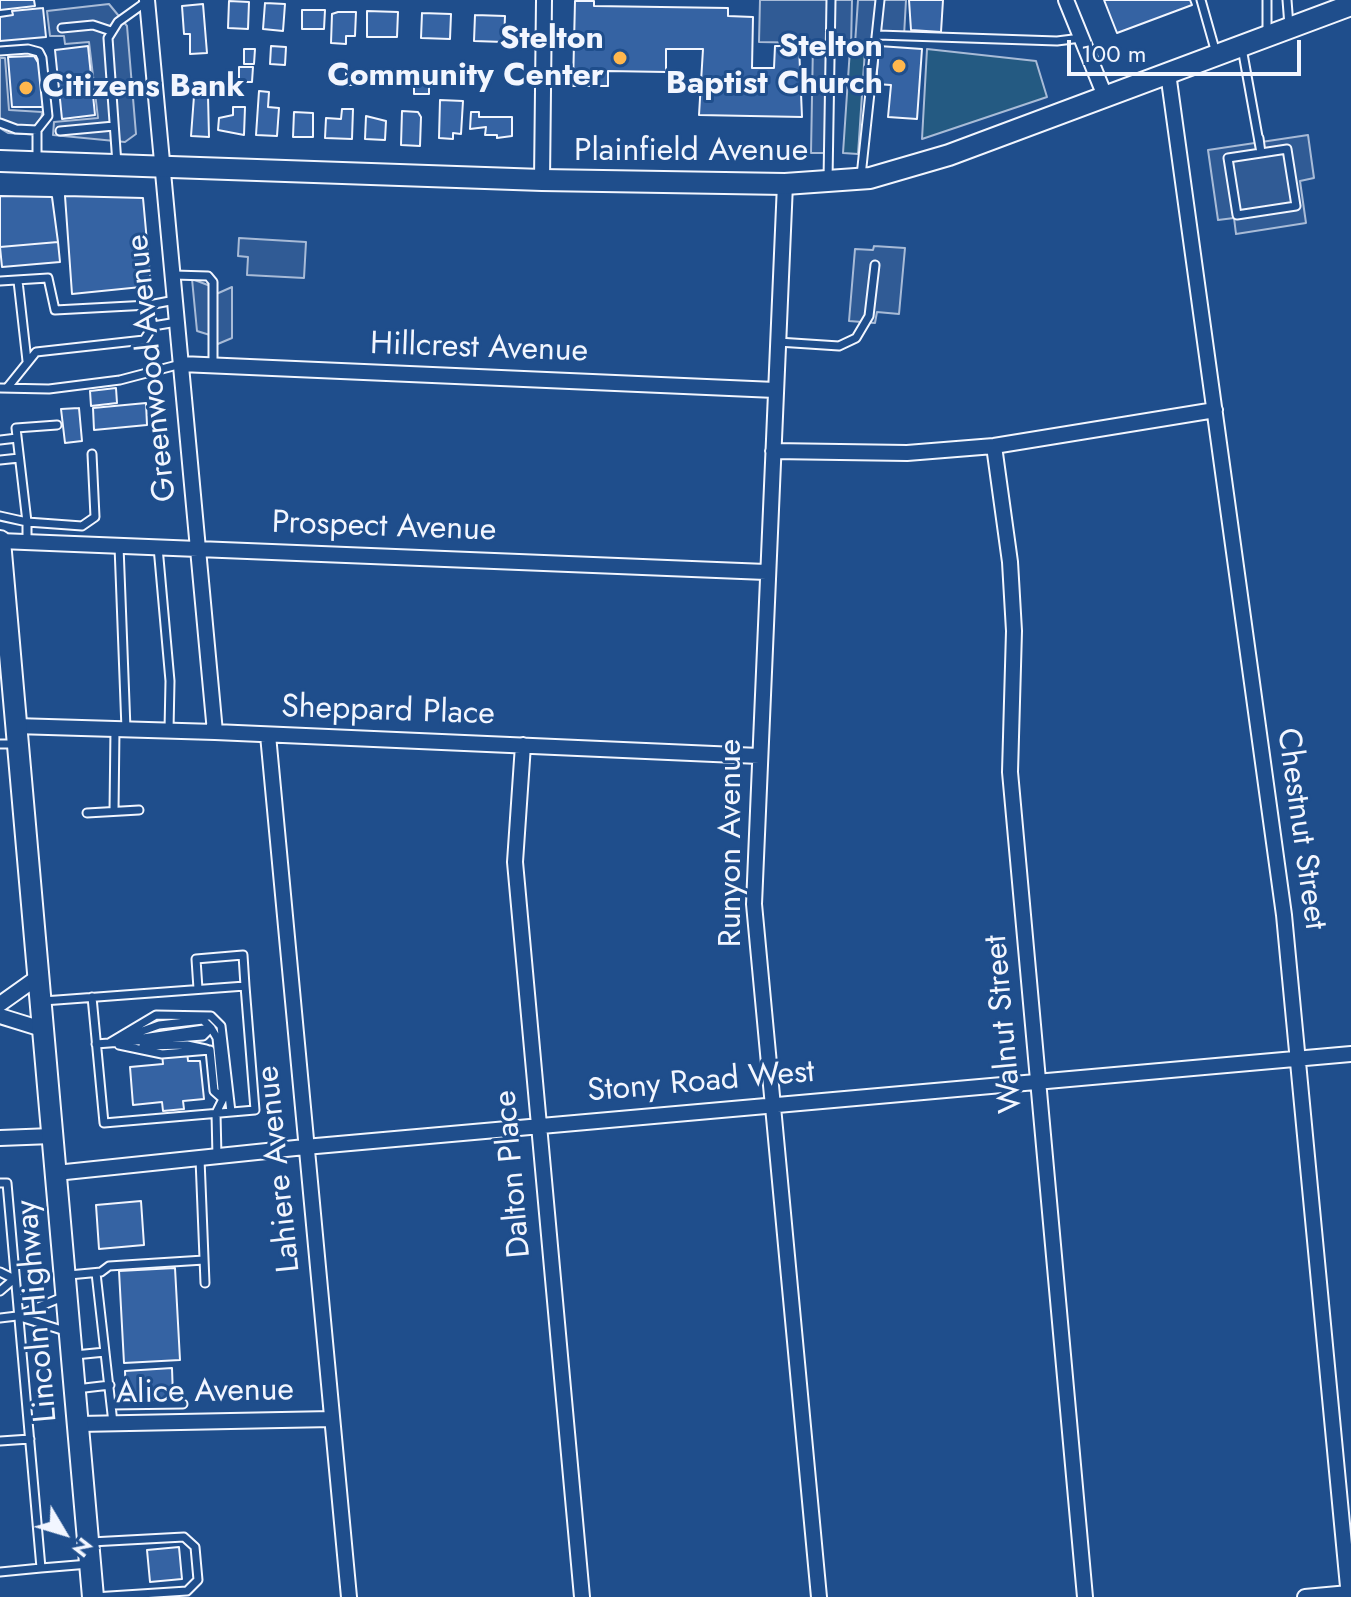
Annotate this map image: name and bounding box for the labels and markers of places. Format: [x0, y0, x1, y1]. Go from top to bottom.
place label: Stelton Community Center [327, 21, 604, 96]
place label: Stelton Baptist Church [666, 29, 883, 104]
marker: Stelton Community Center [611, 49, 629, 67]
marker: Stelton Baptist Church [890, 57, 908, 75]
place label: Citizens Bank [42, 69, 245, 107]
marker: Citizens Bank [17, 79, 35, 97]

